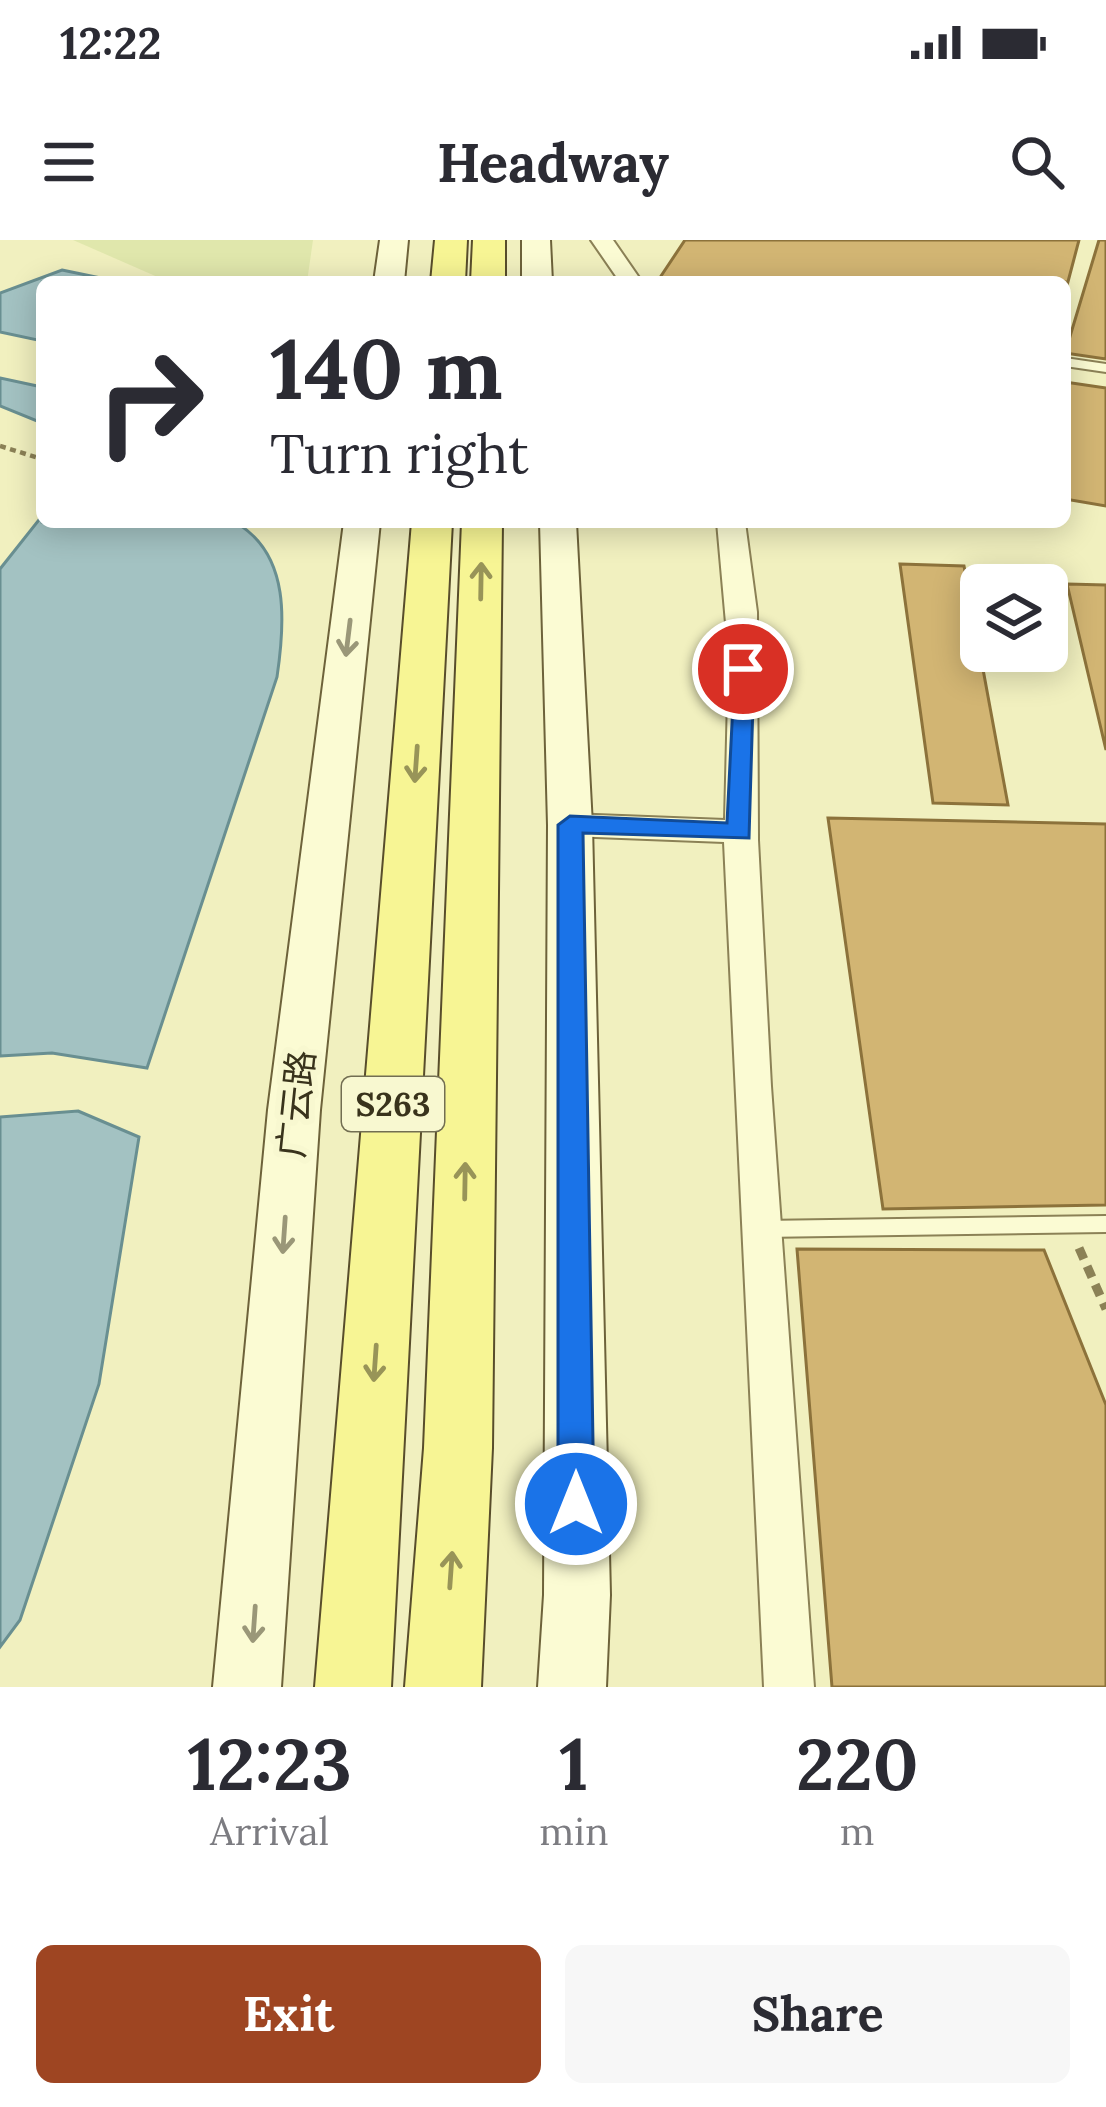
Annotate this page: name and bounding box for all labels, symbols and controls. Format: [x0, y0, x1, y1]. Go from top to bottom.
text: 12:22 [60, 14, 161, 71]
text: Headway [437, 128, 669, 197]
icon: menu [36, 129, 102, 195]
icon: search [1004, 129, 1070, 195]
text: 140 m [270, 314, 503, 422]
icon: right [72, 324, 228, 480]
text: Turn right [270, 419, 529, 488]
one-way arrow [469, 562, 492, 601]
map controls [960, 564, 1068, 672]
button: layers [960, 564, 1068, 672]
one-way arrow [337, 618, 359, 657]
pin [692, 618, 794, 720]
icon: arrive [710, 636, 776, 702]
one-way arrow [404, 744, 427, 783]
street label: 广云路 [267, 1048, 325, 1160]
road number: S263 [342, 1077, 444, 1131]
one-way arrow [454, 1162, 477, 1201]
one-way arrow [273, 1215, 296, 1254]
one-way arrow [363, 1343, 386, 1382]
position arrow [513, 1441, 639, 1567]
one-way arrow [439, 1551, 462, 1590]
one-way arrow [242, 1603, 265, 1642]
text: 12:23 [187, 1718, 352, 1810]
text: 1 [559, 1718, 588, 1810]
text: 220 [796, 1718, 919, 1810]
text: Arrival [210, 1806, 329, 1856]
text: min [539, 1806, 609, 1856]
text: m [840, 1806, 875, 1856]
button: Exit [36, 1945, 541, 2083]
button: Share [565, 1945, 1070, 2083]

